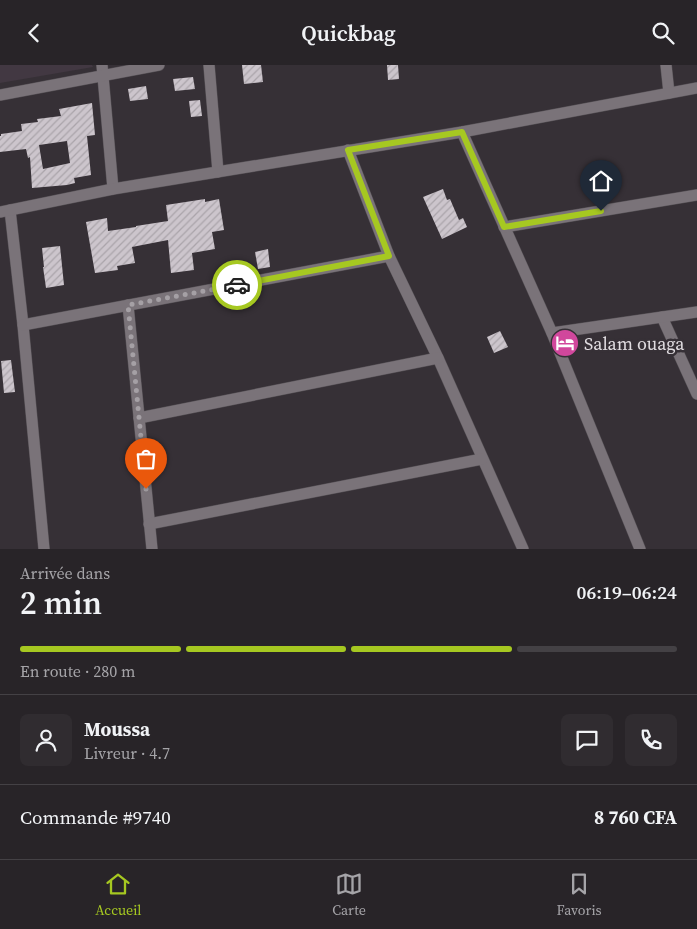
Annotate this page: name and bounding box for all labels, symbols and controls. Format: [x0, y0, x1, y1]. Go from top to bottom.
text: Quickbag [301, 18, 396, 48]
icon: back [20, 19, 48, 47]
icon: search [649, 19, 677, 47]
pin [580, 160, 622, 211]
icon: home [587, 167, 615, 195]
courier [212, 260, 262, 310]
icon: car [223, 271, 251, 299]
hotel icon: Salam ouaga [550, 328, 580, 358]
place label: Salam ouaga [584, 331, 685, 356]
pin [125, 438, 167, 489]
icon: bag [132, 445, 160, 473]
text: Arrivée dans [20, 562, 110, 584]
text: 06:19–06:24 [577, 579, 677, 605]
text: 2 min [20, 581, 102, 625]
text: En route · 280 m [20, 660, 135, 682]
button: person [20, 714, 72, 766]
button: chat [561, 714, 613, 766]
button: phone [625, 714, 677, 766]
text: Moussa [84, 716, 150, 742]
text: Livreur · 4.7 [84, 742, 170, 764]
text: Commande #9740 [20, 804, 171, 830]
text: 8 760 CFA [594, 804, 677, 830]
tab: Accueil [95, 870, 142, 920]
tab: Carte [332, 870, 366, 920]
tab: Favoris [557, 870, 602, 920]

